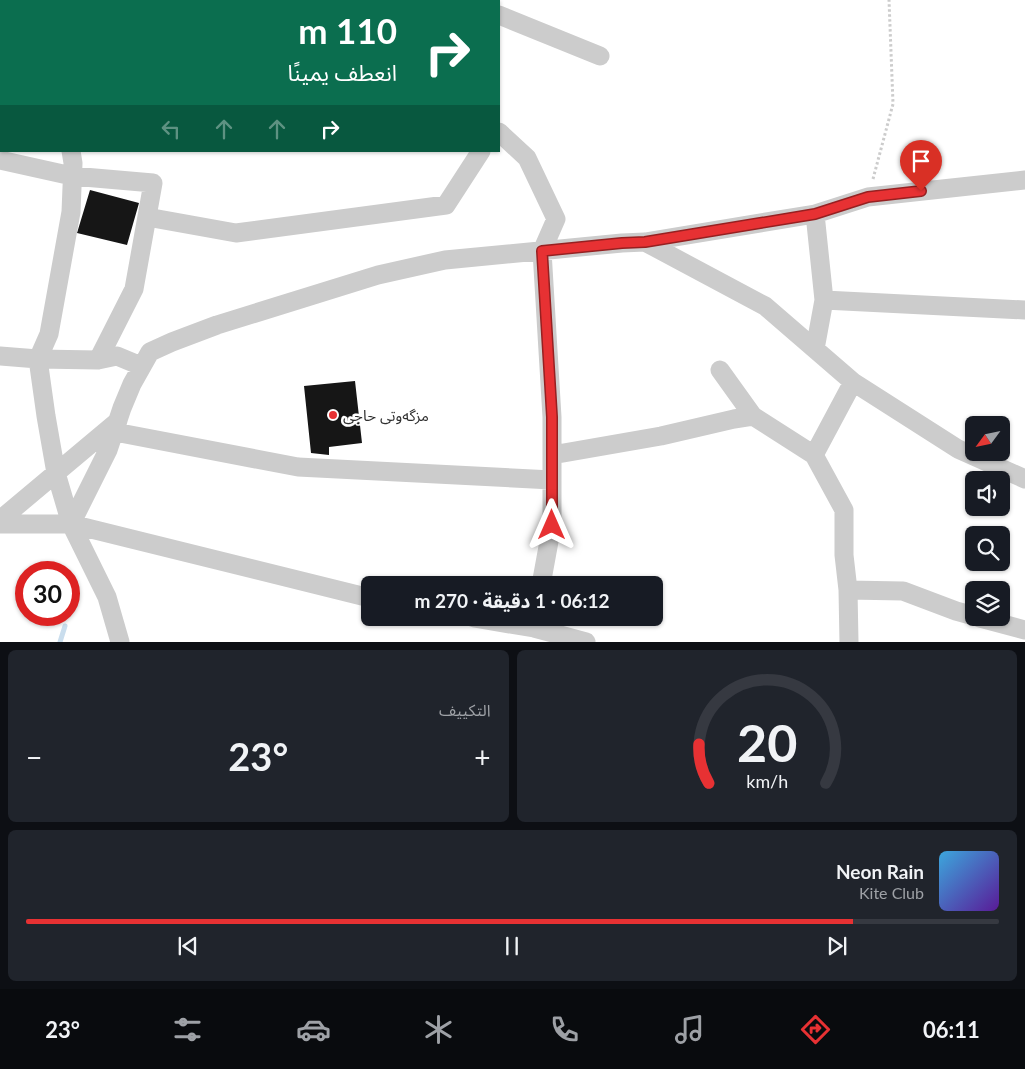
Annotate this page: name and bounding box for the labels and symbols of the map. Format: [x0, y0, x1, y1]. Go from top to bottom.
pin [900, 140, 942, 191]
place label: مزگەوتی حاجی [343, 406, 429, 425]
marker: مزگەوتی حاجی [327, 409, 339, 421]
north arrow [965, 416, 1010, 461]
position arrow [525, 498, 577, 550]
speed limit sign: 30 [15, 561, 80, 626]

